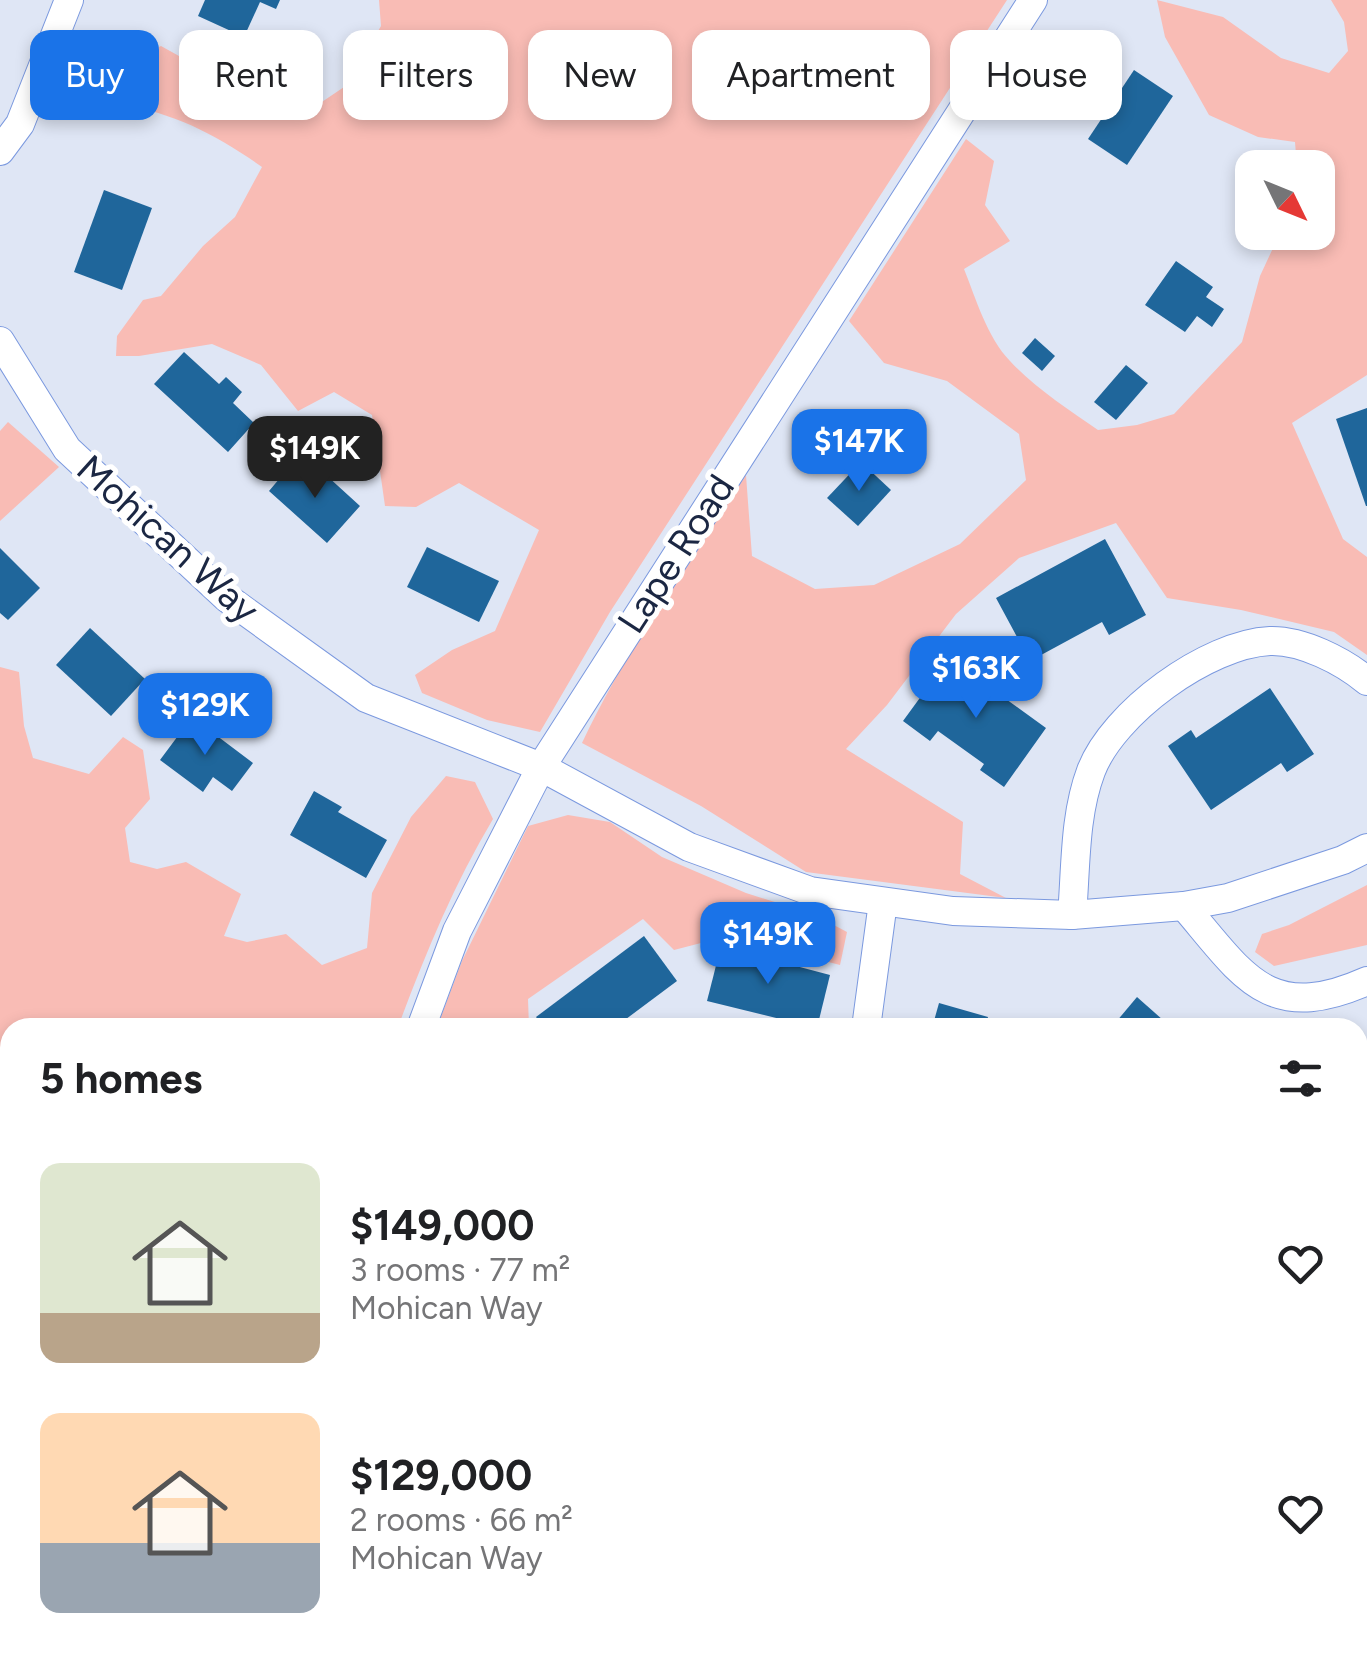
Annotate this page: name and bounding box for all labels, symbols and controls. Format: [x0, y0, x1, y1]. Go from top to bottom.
chip: Buy [30, 30, 159, 120]
chip: Rent [179, 30, 323, 120]
chip: Filters [343, 30, 508, 120]
chip: New [528, 30, 672, 120]
chip: Apartment [692, 30, 930, 120]
chip: House [950, 30, 1122, 120]
north arrow [1235, 150, 1335, 250]
map controls [1235, 150, 1335, 250]
pin: $147K [789, 409, 929, 494]
pin: $149K [245, 416, 385, 501]
text: $147K [814, 422, 904, 460]
text: $149K [269, 429, 361, 467]
street label: Mohican Way [68, 445, 268, 633]
street label: Lape Road [608, 466, 744, 642]
pin: $163K [906, 636, 1046, 721]
text: $163K [932, 649, 1020, 687]
pin: $129K [135, 673, 275, 758]
text: $129K [160, 686, 250, 724]
pin: $149K [698, 902, 838, 987]
text: $149K [722, 915, 814, 953]
icon: filters [1273, 1051, 1328, 1106]
text: 5 homes [40, 1053, 202, 1104]
text: $149,000 [350, 1200, 534, 1251]
icon: home [120, 1203, 240, 1323]
icon: heart [1273, 1236, 1328, 1291]
text: 3 rooms · 77 m² [350, 1251, 570, 1289]
text: Mohican Way [350, 1289, 543, 1327]
text: $129,000 [350, 1450, 532, 1501]
icon: home [120, 1453, 240, 1573]
icon: heart [1273, 1486, 1328, 1541]
text: 2 rooms · 66 m² [350, 1501, 573, 1539]
text: Mohican Way [350, 1539, 543, 1577]

